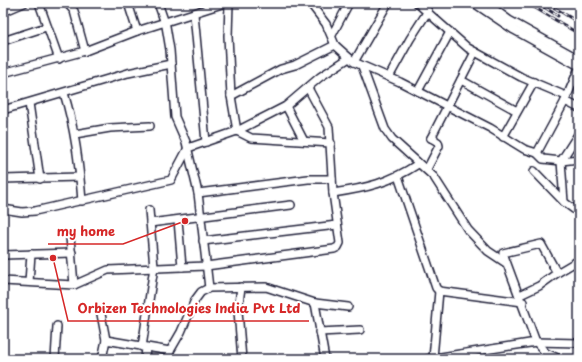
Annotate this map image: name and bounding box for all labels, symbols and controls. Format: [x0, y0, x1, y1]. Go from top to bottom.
callout: my home [48, 219, 123, 244]
text: my home [57, 221, 115, 240]
callout: Orbizen Technologies India Pvt Ltd [68, 296, 309, 321]
text: Orbizen Technologies India Pvt Ltd [78, 298, 300, 317]

